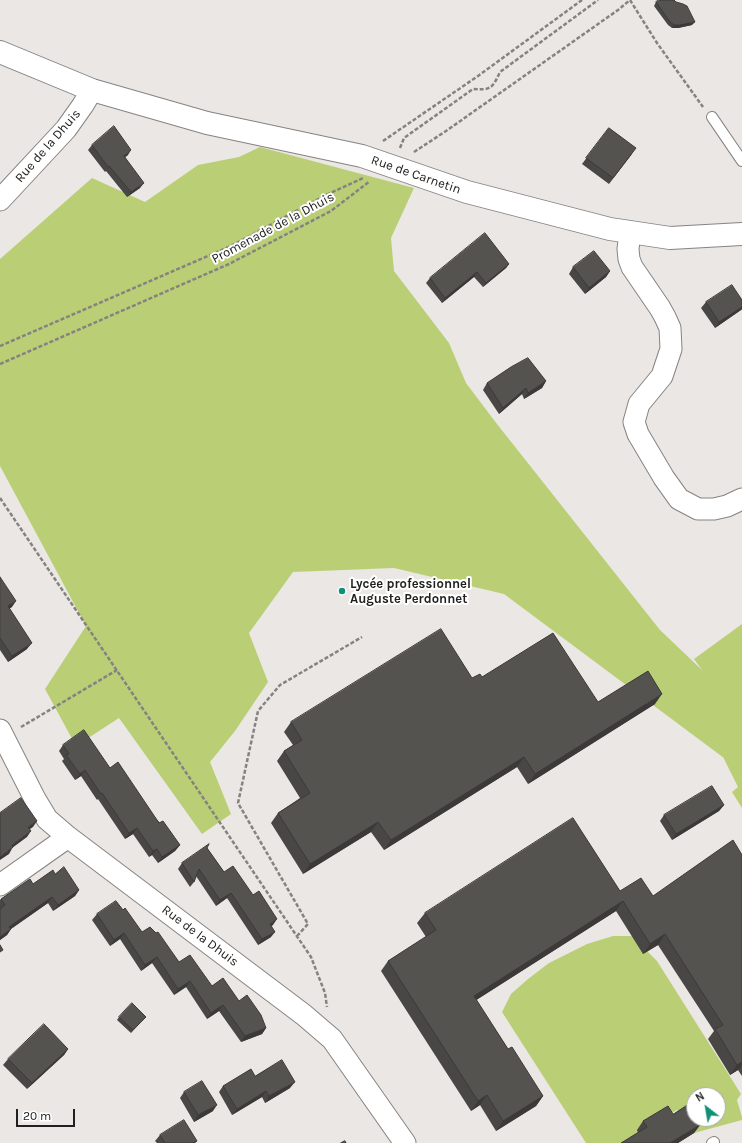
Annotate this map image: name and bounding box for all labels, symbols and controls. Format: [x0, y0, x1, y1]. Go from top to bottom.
street label: Rue de la Dhuis [12, 106, 84, 186]
street label: Rue de Carnetin [369, 152, 463, 198]
street label: Promenade de la Dhuis [209, 189, 337, 267]
place label: Lycée professionnel Auguste Perdonnet [350, 576, 471, 607]
marker: Lycée professionnel Auguste Perdonnet [337, 586, 347, 596]
street label: Rue de la Dhuis [159, 902, 241, 970]
north arrow [686, 1087, 726, 1127]
text: N [693, 1090, 707, 1105]
scale bar [18, 1101, 77, 1127]
text: 20 m [23, 1109, 51, 1123]

